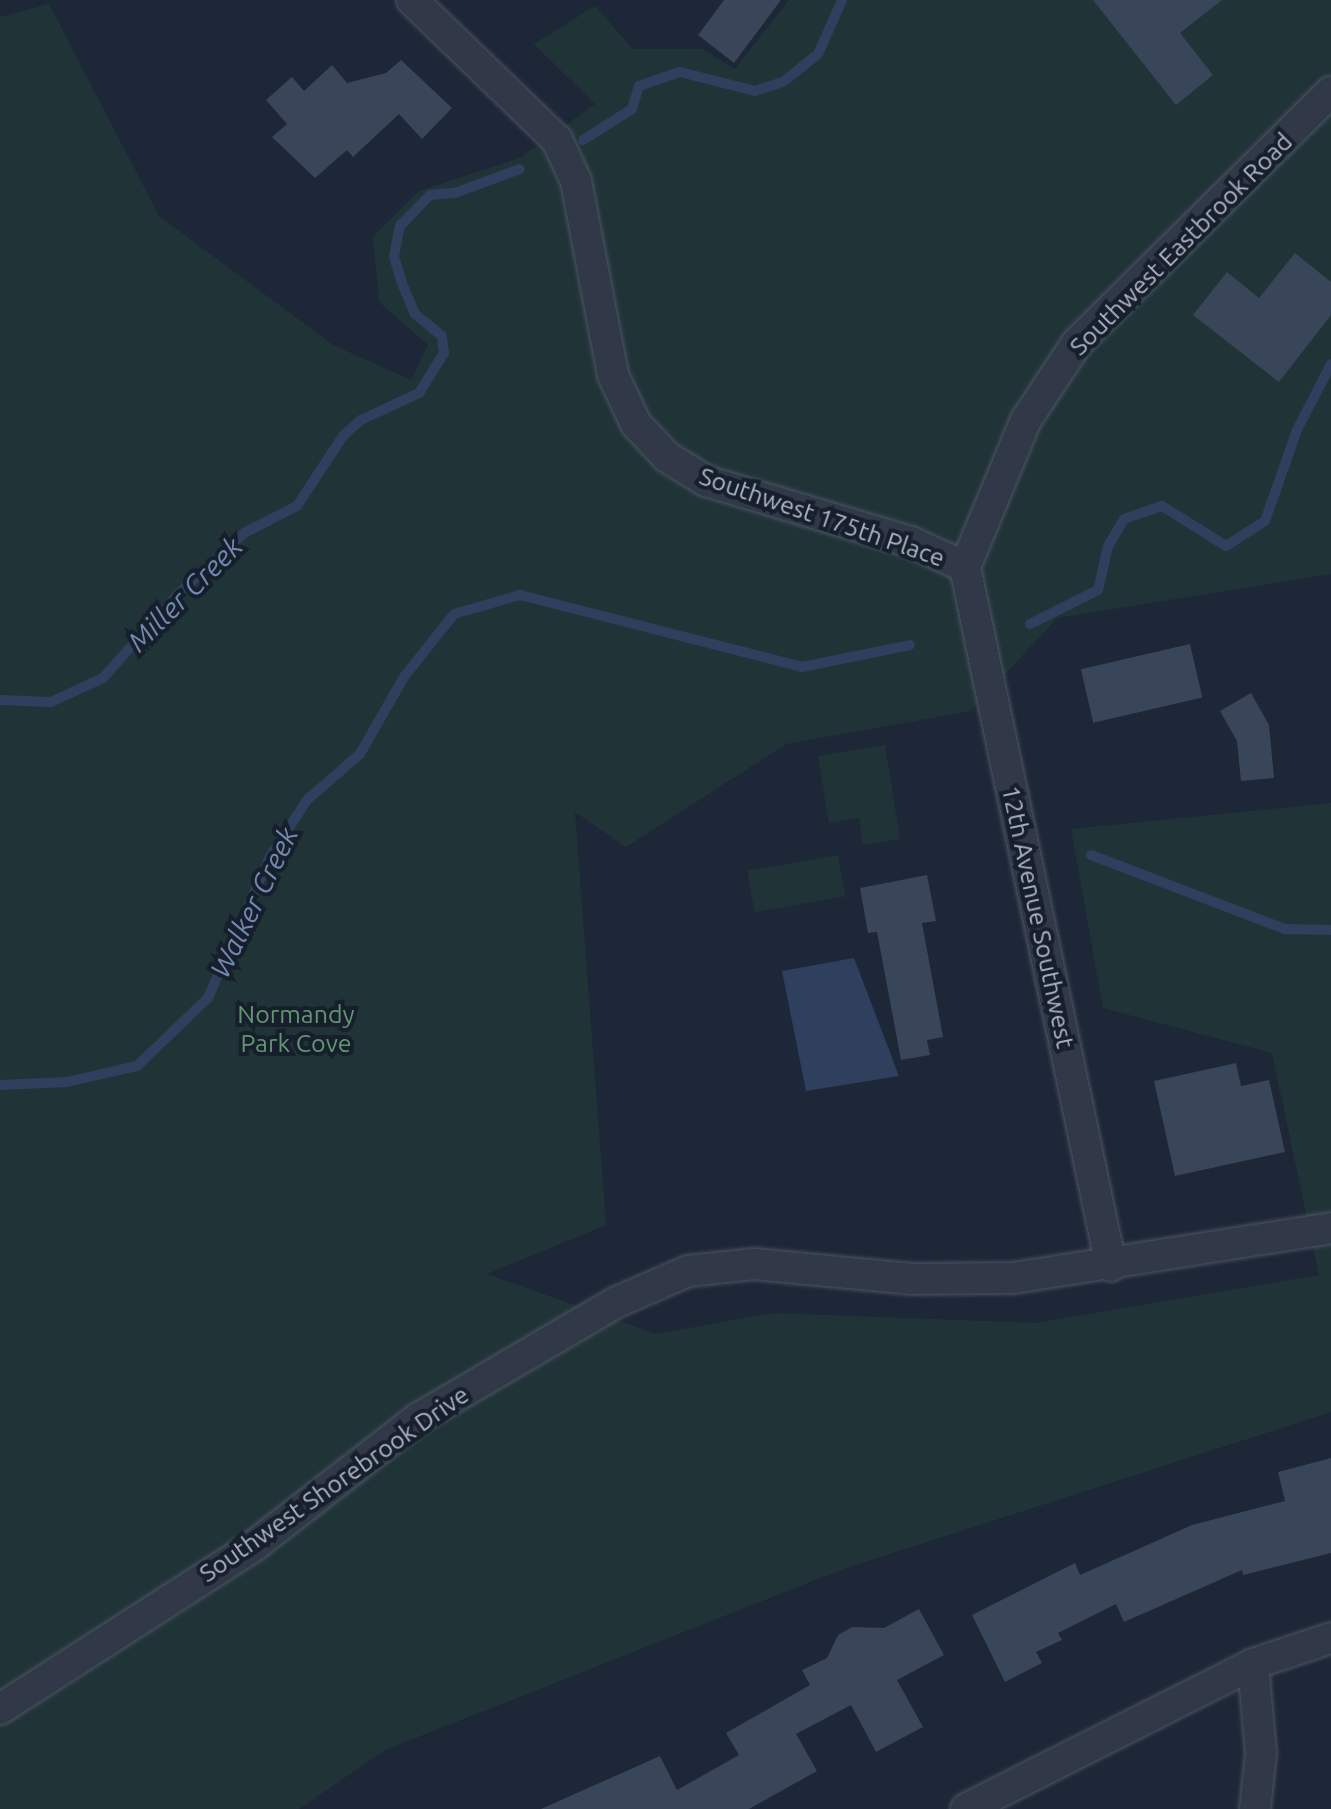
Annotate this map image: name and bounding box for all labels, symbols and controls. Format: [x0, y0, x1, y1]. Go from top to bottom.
street label: Southwest Eastbrook Road [1063, 126, 1299, 362]
street label: Southwest 175th Place [695, 461, 949, 573]
water label: Miller Creek [121, 530, 249, 658]
street label: 12th Avenue Southwest [995, 783, 1081, 1051]
water label: Walker Creek [203, 821, 305, 983]
park label: Normandy Park Cove [237, 1000, 355, 1059]
street label: Southwest Shorebrook Drive [194, 1379, 474, 1589]

